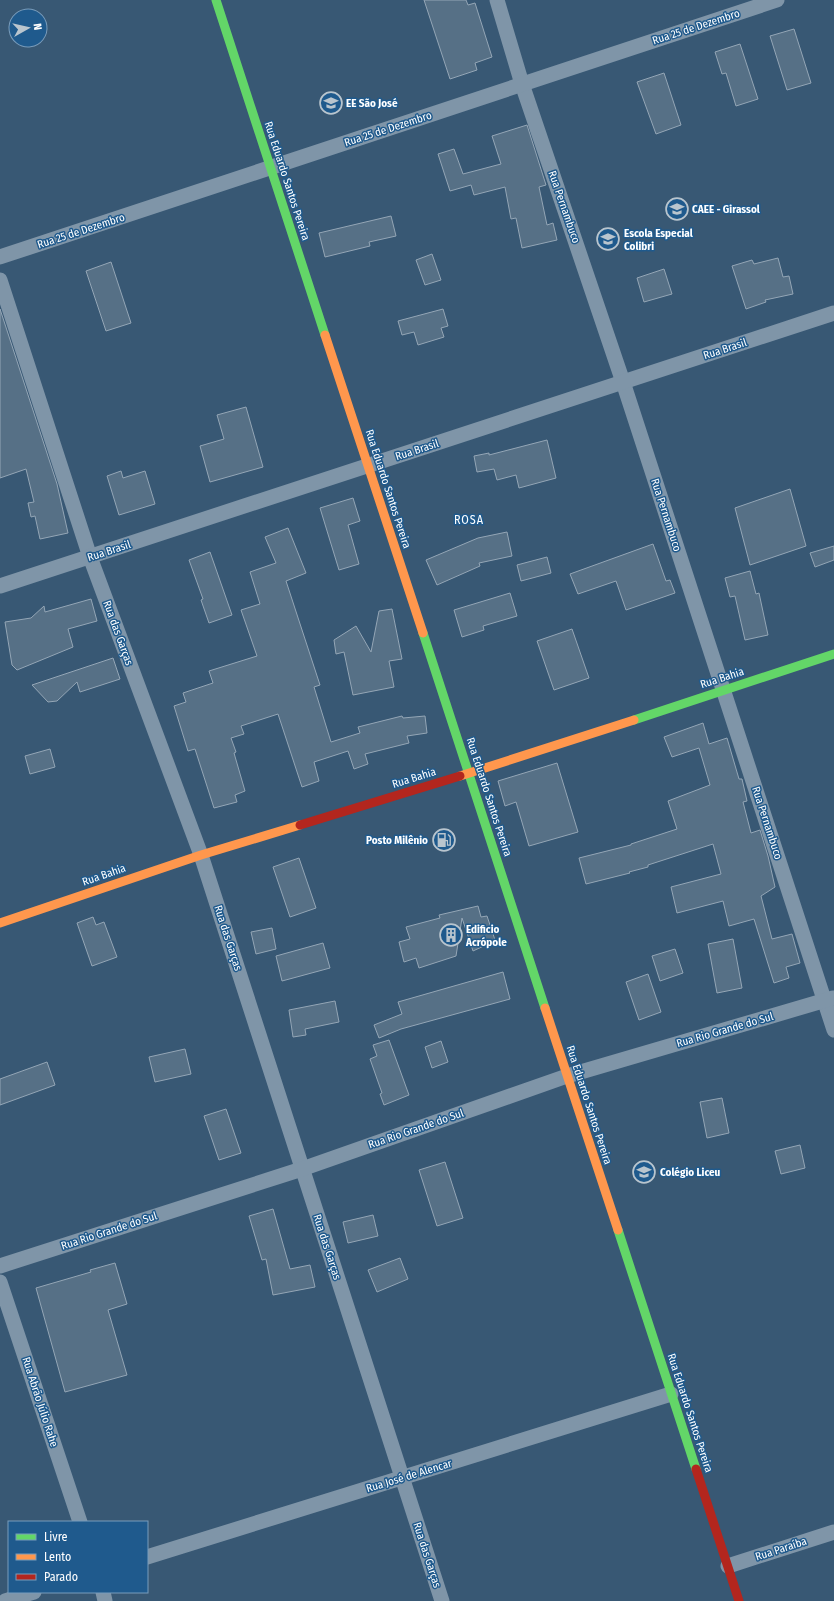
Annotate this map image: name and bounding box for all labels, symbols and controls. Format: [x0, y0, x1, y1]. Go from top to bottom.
street label: Rua 25 de Dezembro [651, 7, 742, 47]
north arrow [8, 8, 48, 48]
text: N [31, 23, 44, 31]
school or university icon: EE São José [318, 90, 344, 116]
place label: EE São José [346, 97, 398, 110]
street label: Rua 25 de Dezembro [343, 109, 434, 149]
street label: Rua Eduardo Santos Pereira [262, 120, 312, 242]
street label: Rua Pernambuco [545, 169, 583, 245]
school or university icon: CAEE - Girassol [664, 196, 690, 222]
place label: CAEE - Girassol [692, 203, 761, 216]
street label: Rua 25 de Dezembro [36, 211, 127, 251]
school or university icon: Escola Especial Colibri [595, 226, 621, 252]
place label: Escola Especial Colibri [624, 227, 694, 253]
street label: Rua Brasil [702, 336, 748, 362]
street label: Rua Eduardo Santos Pereira [363, 428, 413, 550]
street label: Rua Brasil [394, 437, 440, 463]
street label: Rua Pernambuco [648, 477, 684, 553]
district label: ROSA [454, 513, 484, 527]
street label: Rua Brasil [86, 538, 132, 564]
street label: Rua das Garças [100, 599, 136, 667]
street label: Rua Bahia [699, 665, 745, 691]
street label: Rua Eduardo Santos Pereira [464, 736, 514, 858]
street label: Rua Bahia [391, 765, 437, 791]
street label: Rua Pernambuco [749, 785, 785, 861]
fuel station icon: Posto Milênio [431, 827, 457, 853]
place label: Posto Milênio [366, 834, 428, 847]
street label: Rua Bahia [81, 862, 127, 888]
street label: Rua das Garças [211, 904, 245, 973]
building icon: Edificio Acrópole [438, 922, 464, 948]
place label: Edificio Acrópole [465, 923, 507, 949]
street label: Rua Rio Grande do Sul [675, 1010, 775, 1050]
street label: Rua Eduardo Santos Pereira [564, 1044, 614, 1166]
street label: Rua Rio Grande do Sul [367, 1107, 466, 1151]
school or university icon: Colégio Liceu [631, 1159, 657, 1185]
place label: Colégio Liceu [660, 1166, 721, 1179]
street label: Rua Rio Grande do Sul [59, 1209, 159, 1253]
street label: Rua das Garças [310, 1213, 344, 1282]
street label: Rua Eduardo Santos Pereira [665, 1352, 715, 1474]
street label: Rua Abrão Júlio Rahe [19, 1355, 61, 1449]
street label: Rua José de Alencar [365, 1457, 454, 1495]
legend [8, 1521, 148, 1593]
street label: Rua das Garças [410, 1521, 444, 1590]
text: Livre [44, 1530, 68, 1544]
street label: Rua Paraíba [754, 1535, 808, 1563]
text: Lento [44, 1550, 71, 1564]
text: Parado [44, 1570, 78, 1584]

